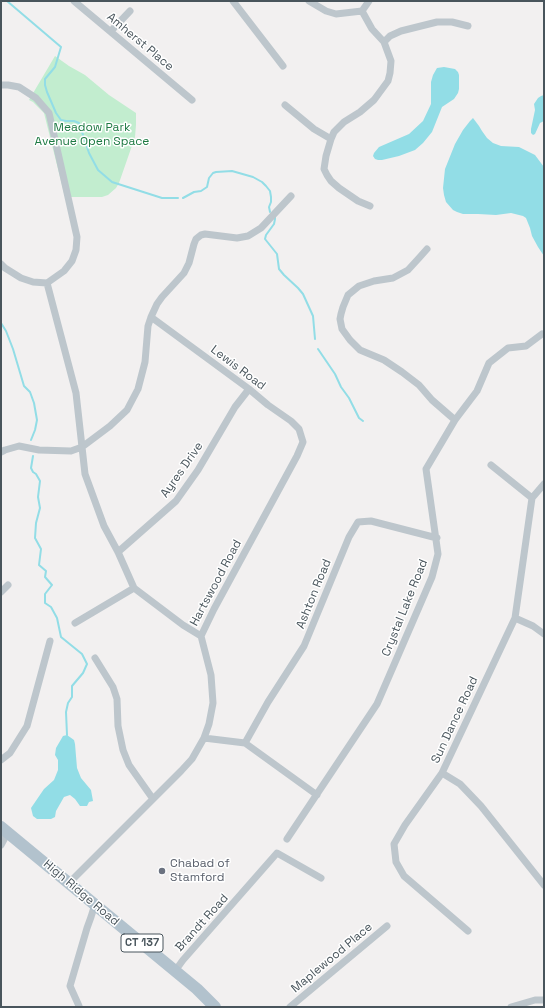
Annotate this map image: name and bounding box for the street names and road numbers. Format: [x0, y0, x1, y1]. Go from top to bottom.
street label: Amherst Place [104, 10, 176, 74]
street label: Lewis Road [208, 343, 268, 393]
street label: Ayres Drive [158, 439, 206, 501]
street label: Hartswood Road [187, 537, 245, 629]
street label: Ashton Road [294, 557, 334, 631]
street label: Crystal Lake Road [379, 557, 431, 659]
street label: Sun Dance Road [429, 674, 481, 766]
street label: High Ridge Road [40, 857, 122, 929]
street label: Brandt Road [172, 891, 232, 955]
street label: Maplewood Place [289, 920, 375, 996]
road number: CT 137 [121, 934, 163, 952]

